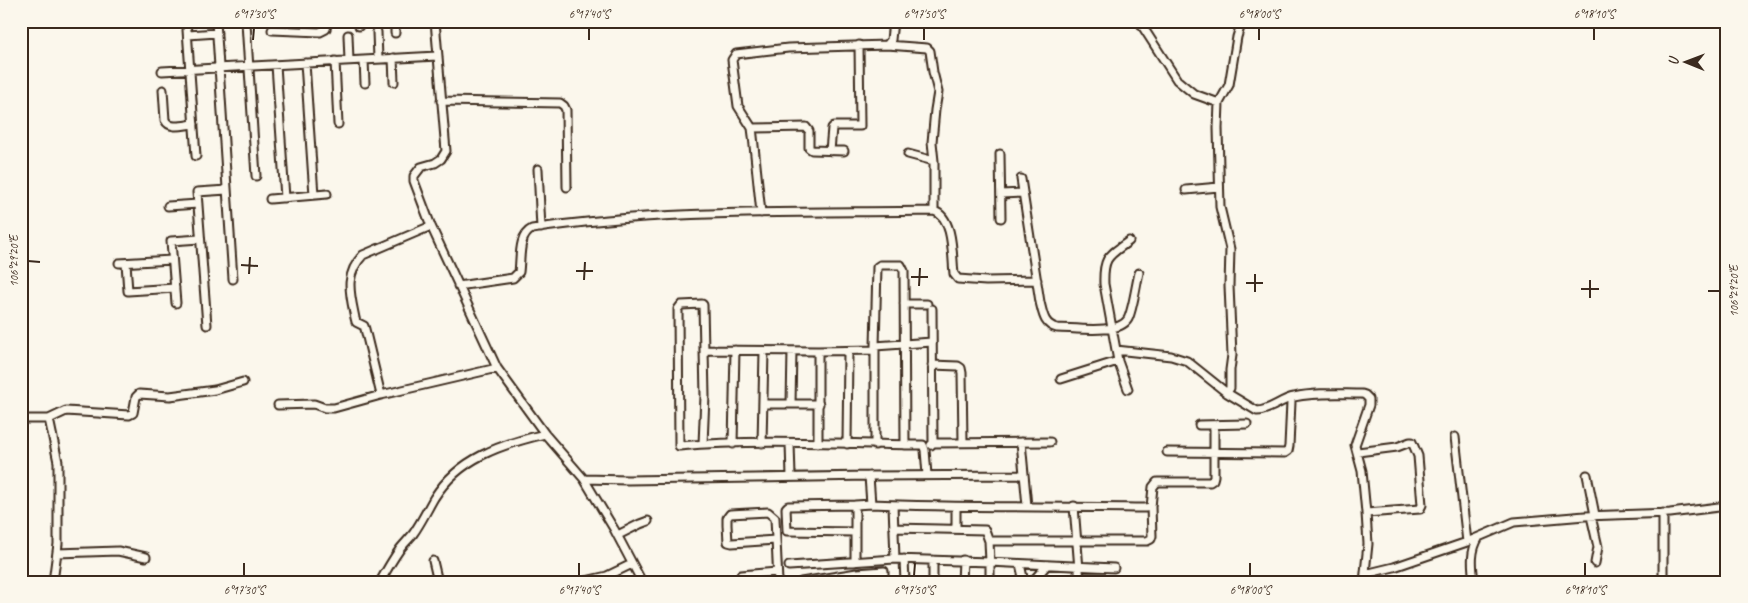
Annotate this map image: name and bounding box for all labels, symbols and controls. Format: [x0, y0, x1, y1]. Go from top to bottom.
text: 6°17'30"S [234, 6, 276, 22]
text: 6°17'40"S [569, 6, 611, 22]
text: 6°17'50"S [904, 6, 946, 22]
text: 6°18'00"S [1239, 6, 1281, 22]
text: 6°18'10"S [1574, 6, 1616, 22]
north arrow [1660, 38, 1710, 88]
text: U [1665, 55, 1682, 65]
text: 106°29'20"E [6, 233, 22, 287]
text: 106°29'20"E [1726, 263, 1742, 317]
text: 6°17'30"S [224, 582, 266, 598]
text: 6°17'40"S [559, 582, 601, 598]
text: 6°17'50"S [894, 582, 936, 598]
text: 6°18'00"S [1230, 582, 1272, 598]
text: 6°18'10"S [1565, 582, 1607, 598]

